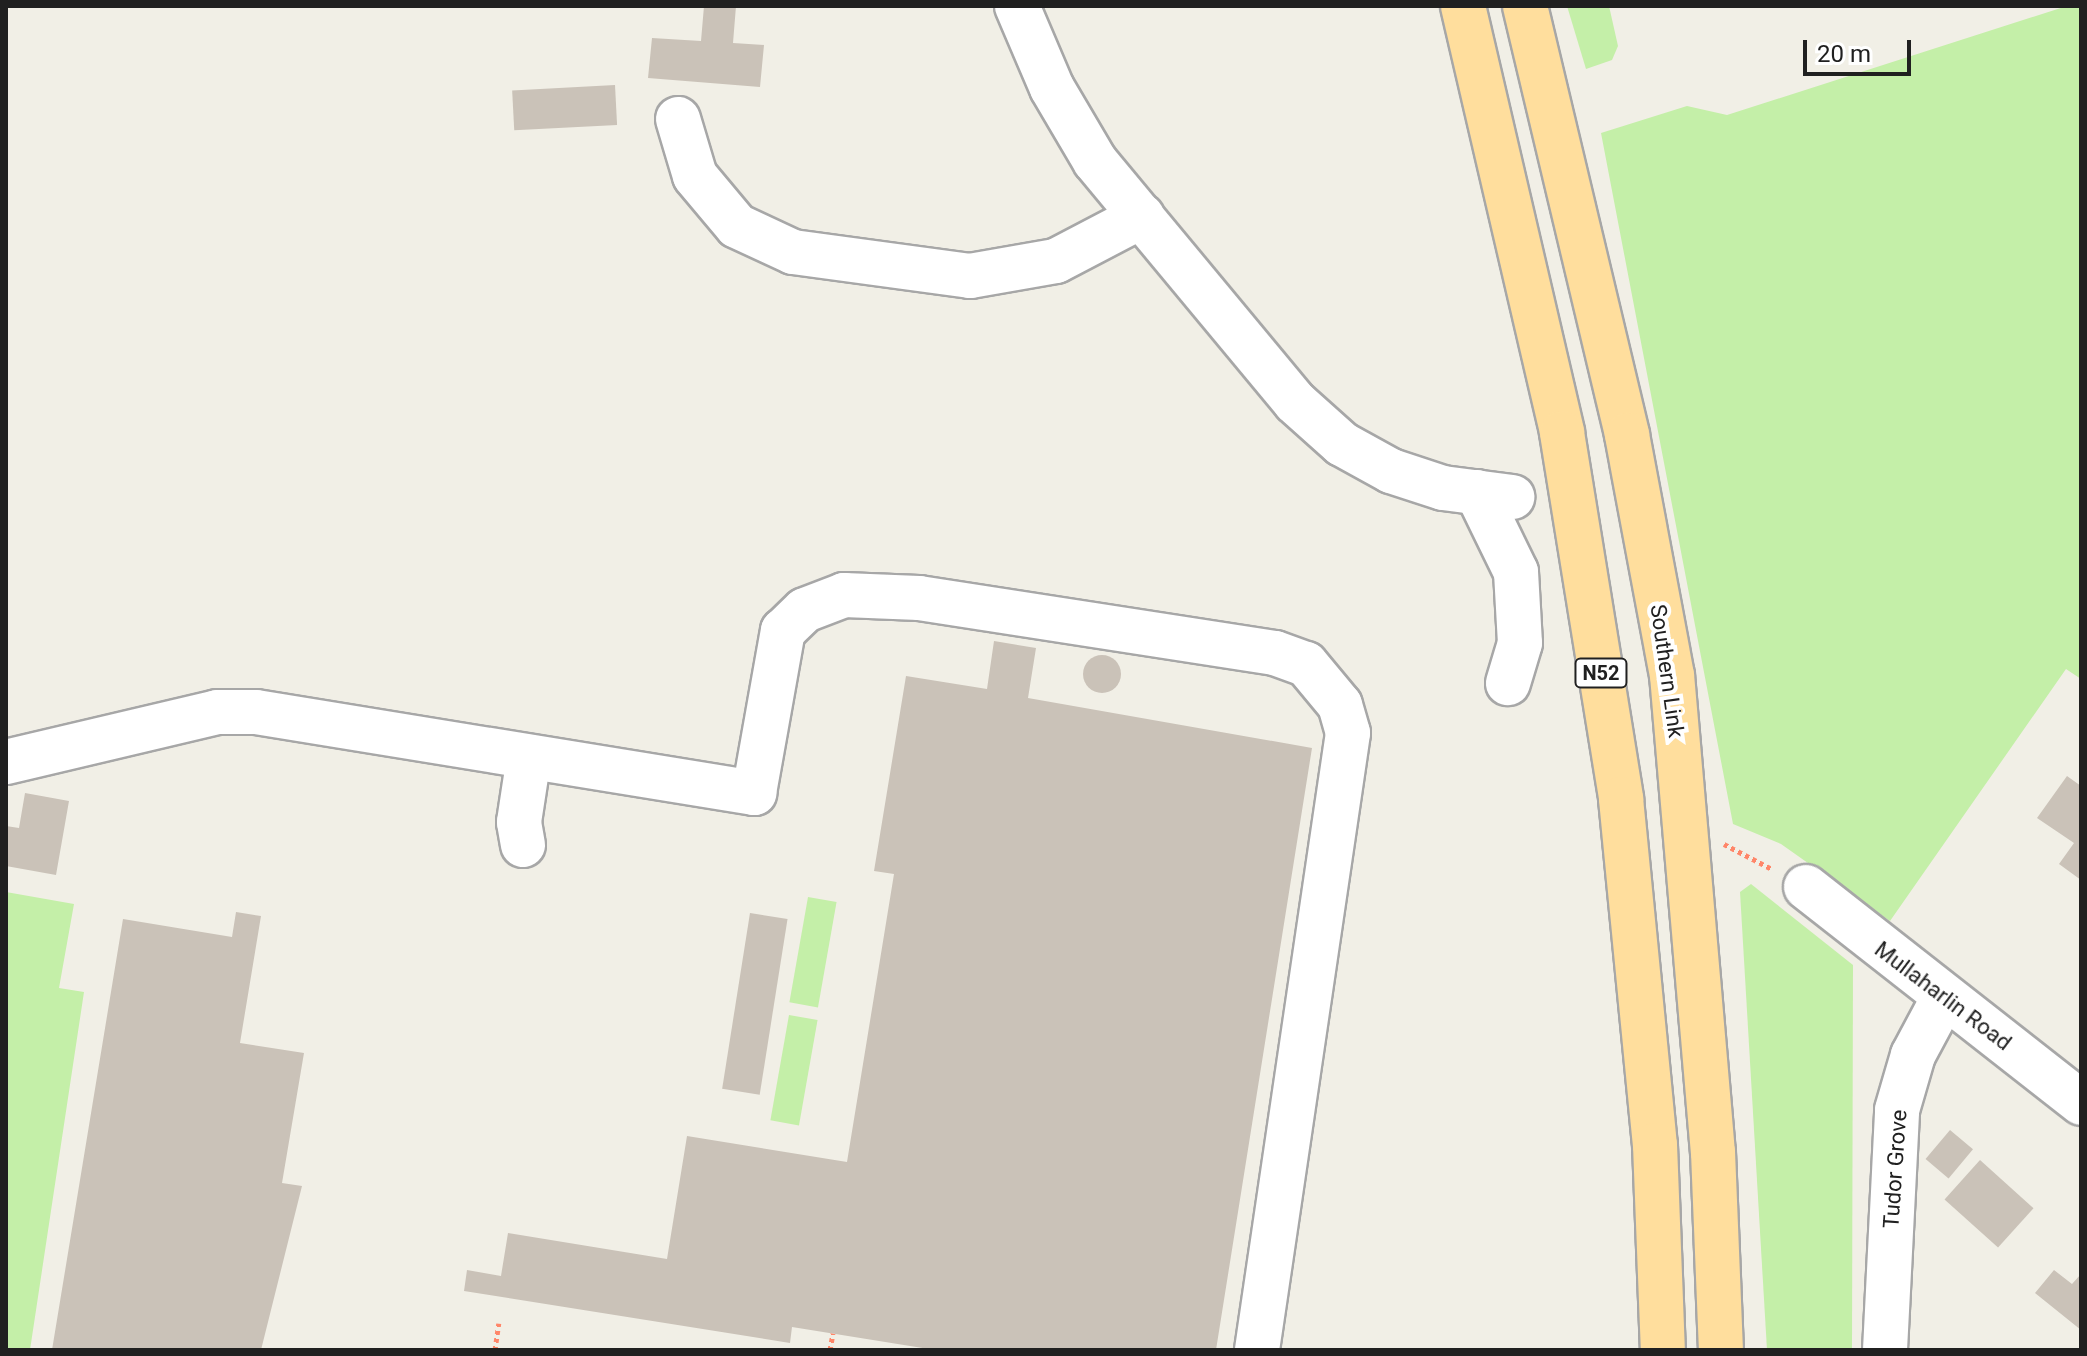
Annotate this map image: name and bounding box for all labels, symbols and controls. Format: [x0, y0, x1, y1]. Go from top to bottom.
scale bar [1807, 24, 1915, 74]
text: 20 m [1817, 40, 1871, 68]
street label: Southern Link [1645, 603, 1689, 739]
road number: N52 [1573, 657, 1629, 689]
street label: Mullaharlin Road [1869, 936, 2017, 1056]
street label: Tudor Grove [1878, 1109, 1912, 1229]

